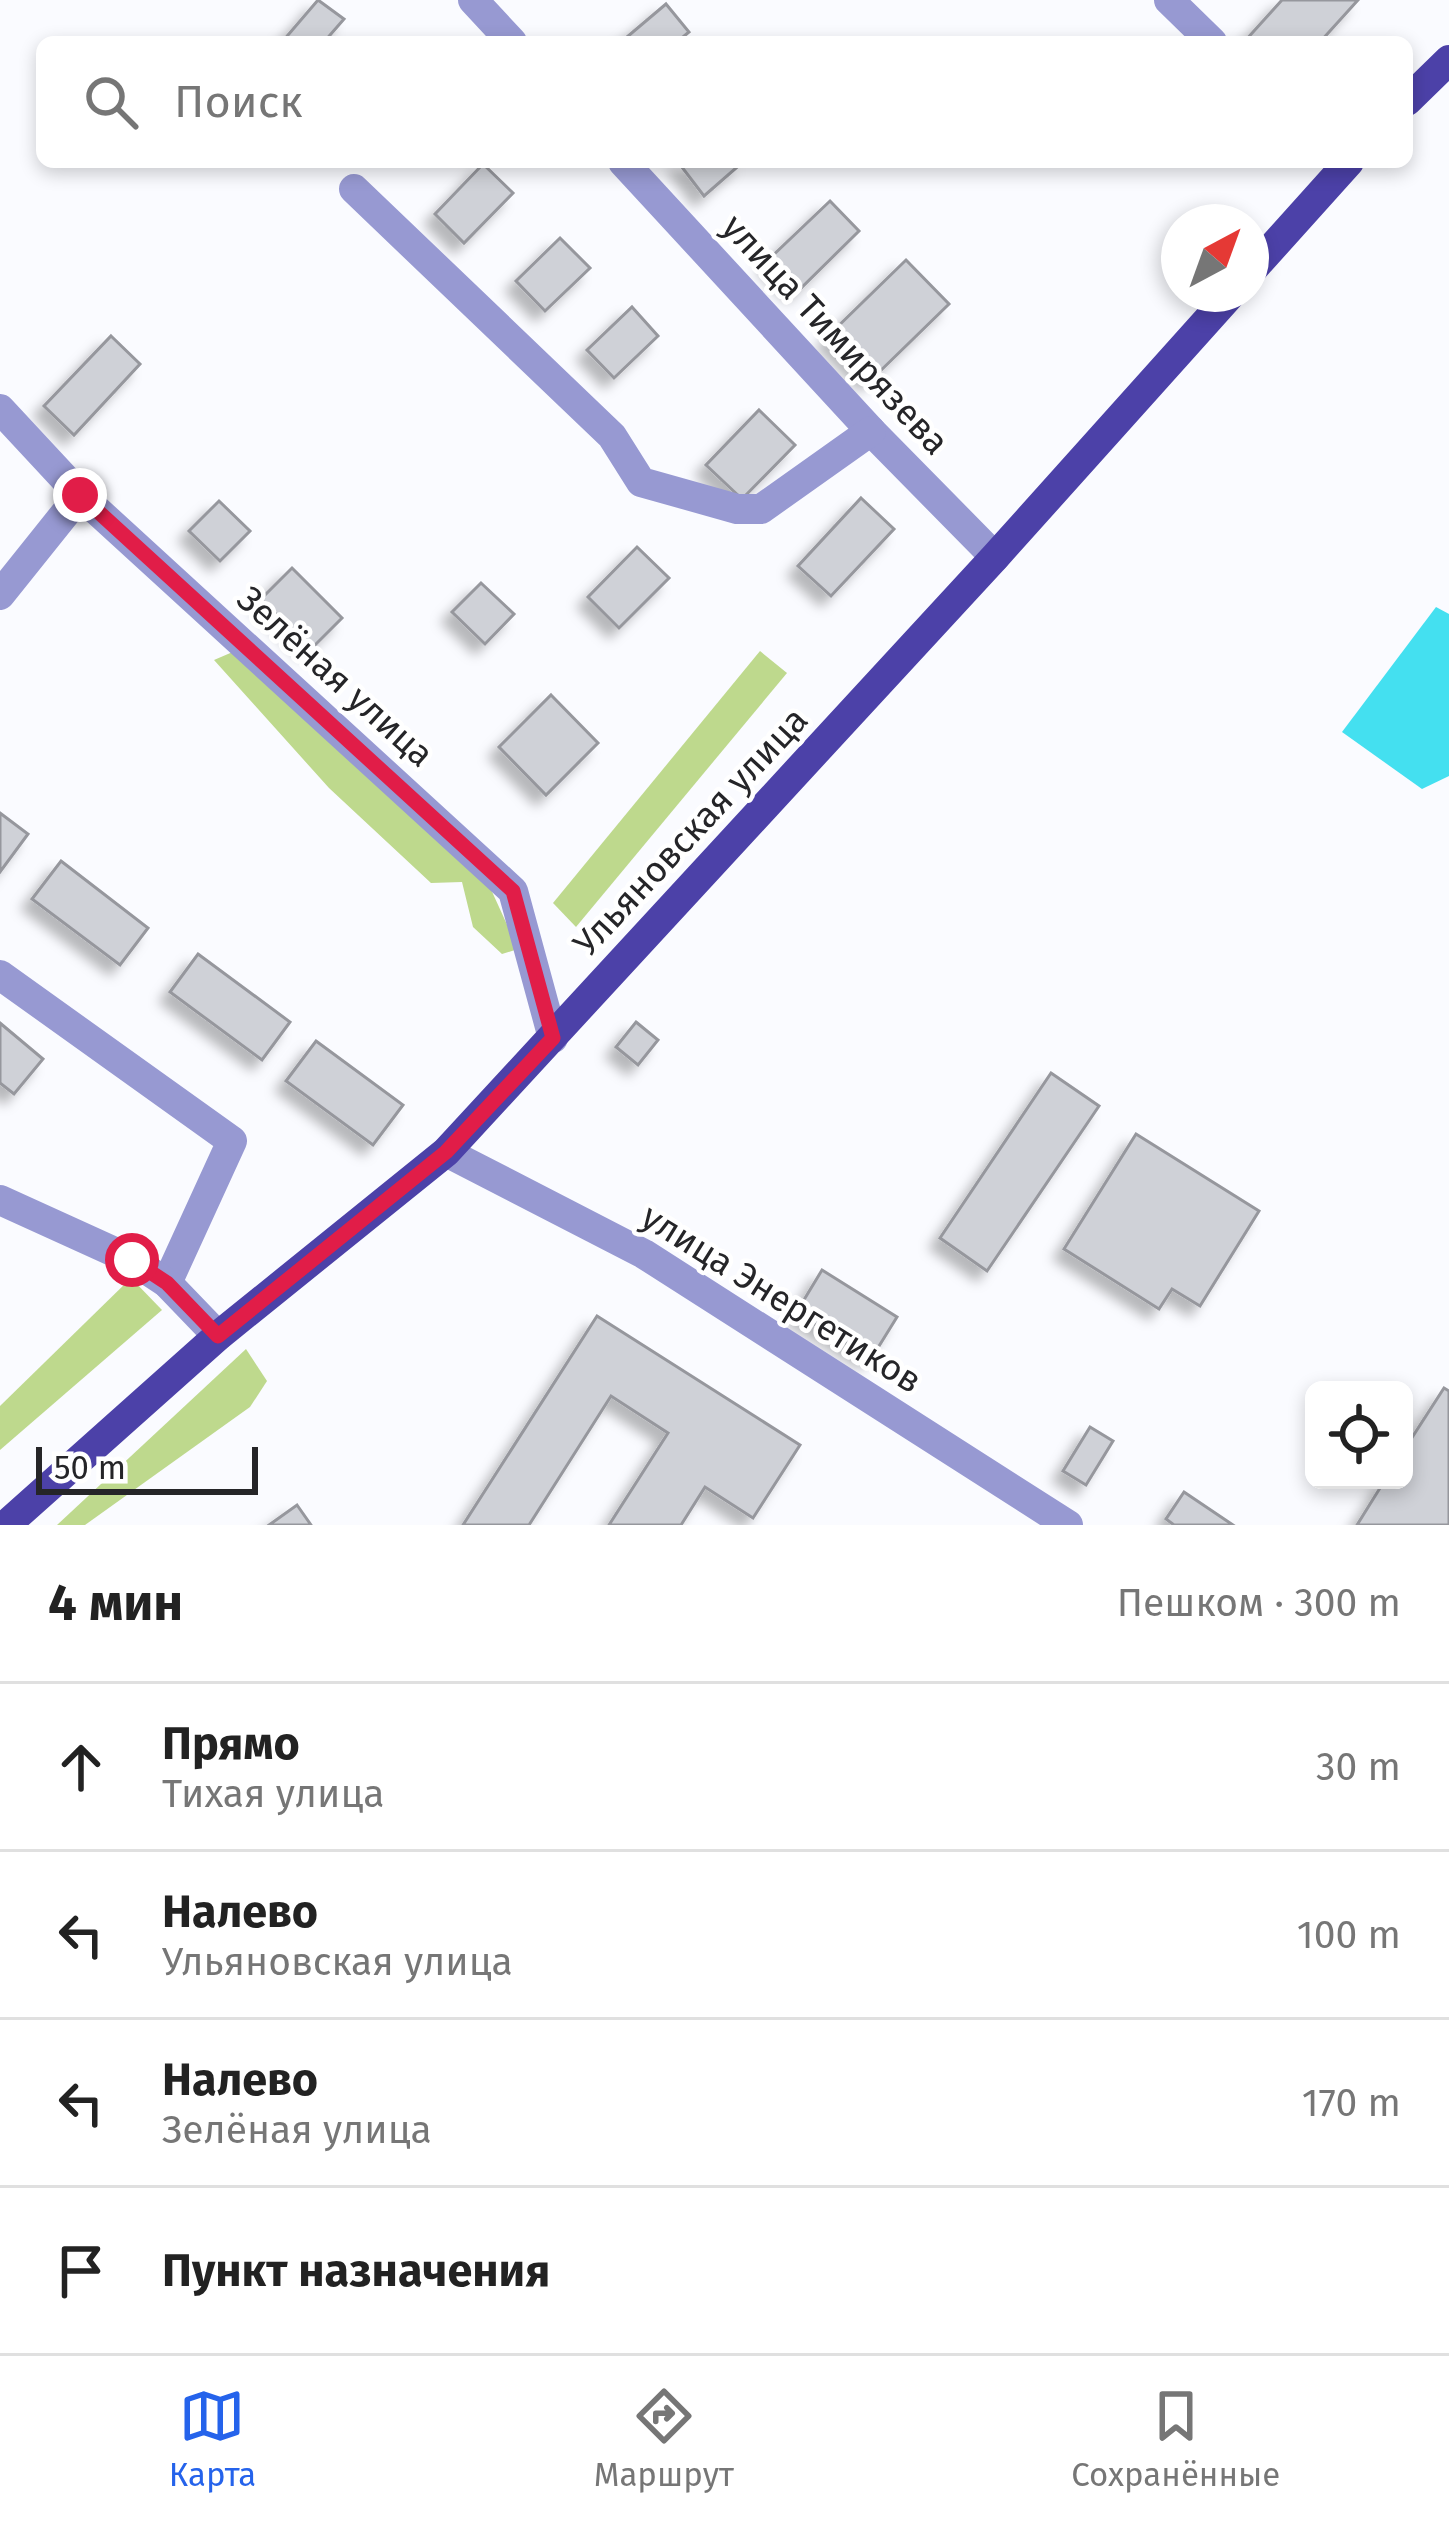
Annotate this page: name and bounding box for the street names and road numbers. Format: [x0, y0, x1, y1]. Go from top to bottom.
street label: улица Тимирязева [713, 205, 958, 464]
street label: Зелёная улица [228, 577, 443, 776]
street label: Ульяновская улица [564, 698, 817, 965]
street label: улица Энергетиков [633, 1195, 930, 1403]

